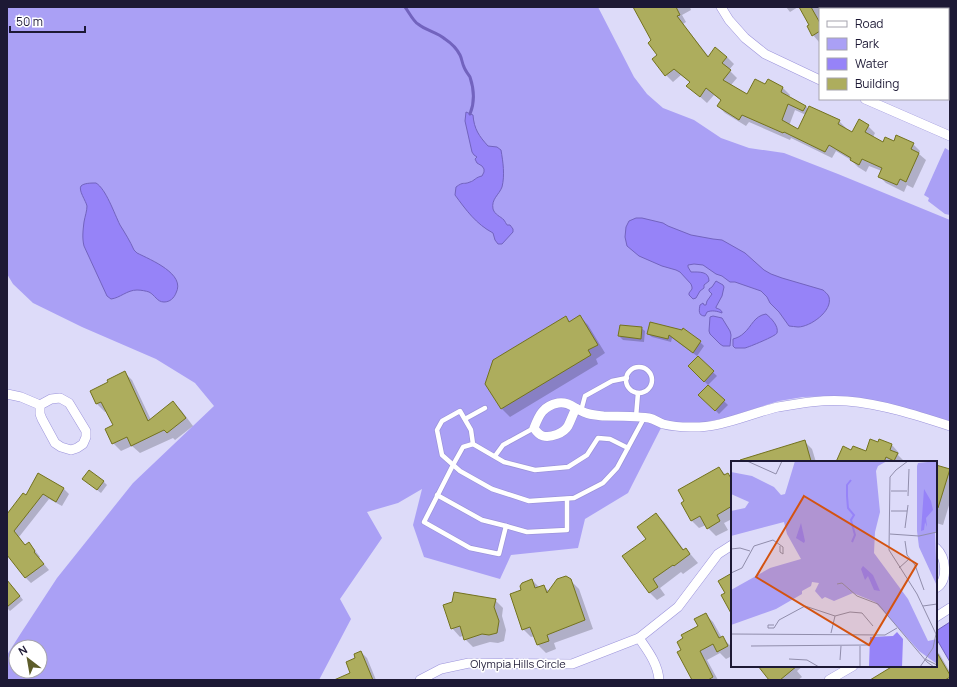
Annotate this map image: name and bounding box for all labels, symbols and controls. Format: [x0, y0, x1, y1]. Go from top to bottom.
scale bar [10, 8, 85, 34]
legend [819, 8, 949, 100]
text: 50 m [16, 13, 43, 30]
text: Road [855, 15, 883, 32]
text: Park [855, 35, 880, 52]
text: Water [855, 55, 889, 72]
text: Building [855, 75, 899, 92]
inset map [731, 461, 937, 667]
north arrow [8, 639, 48, 679]
text: N [15, 641, 30, 658]
street label: Olympia Hills Circle [470, 656, 566, 671]

